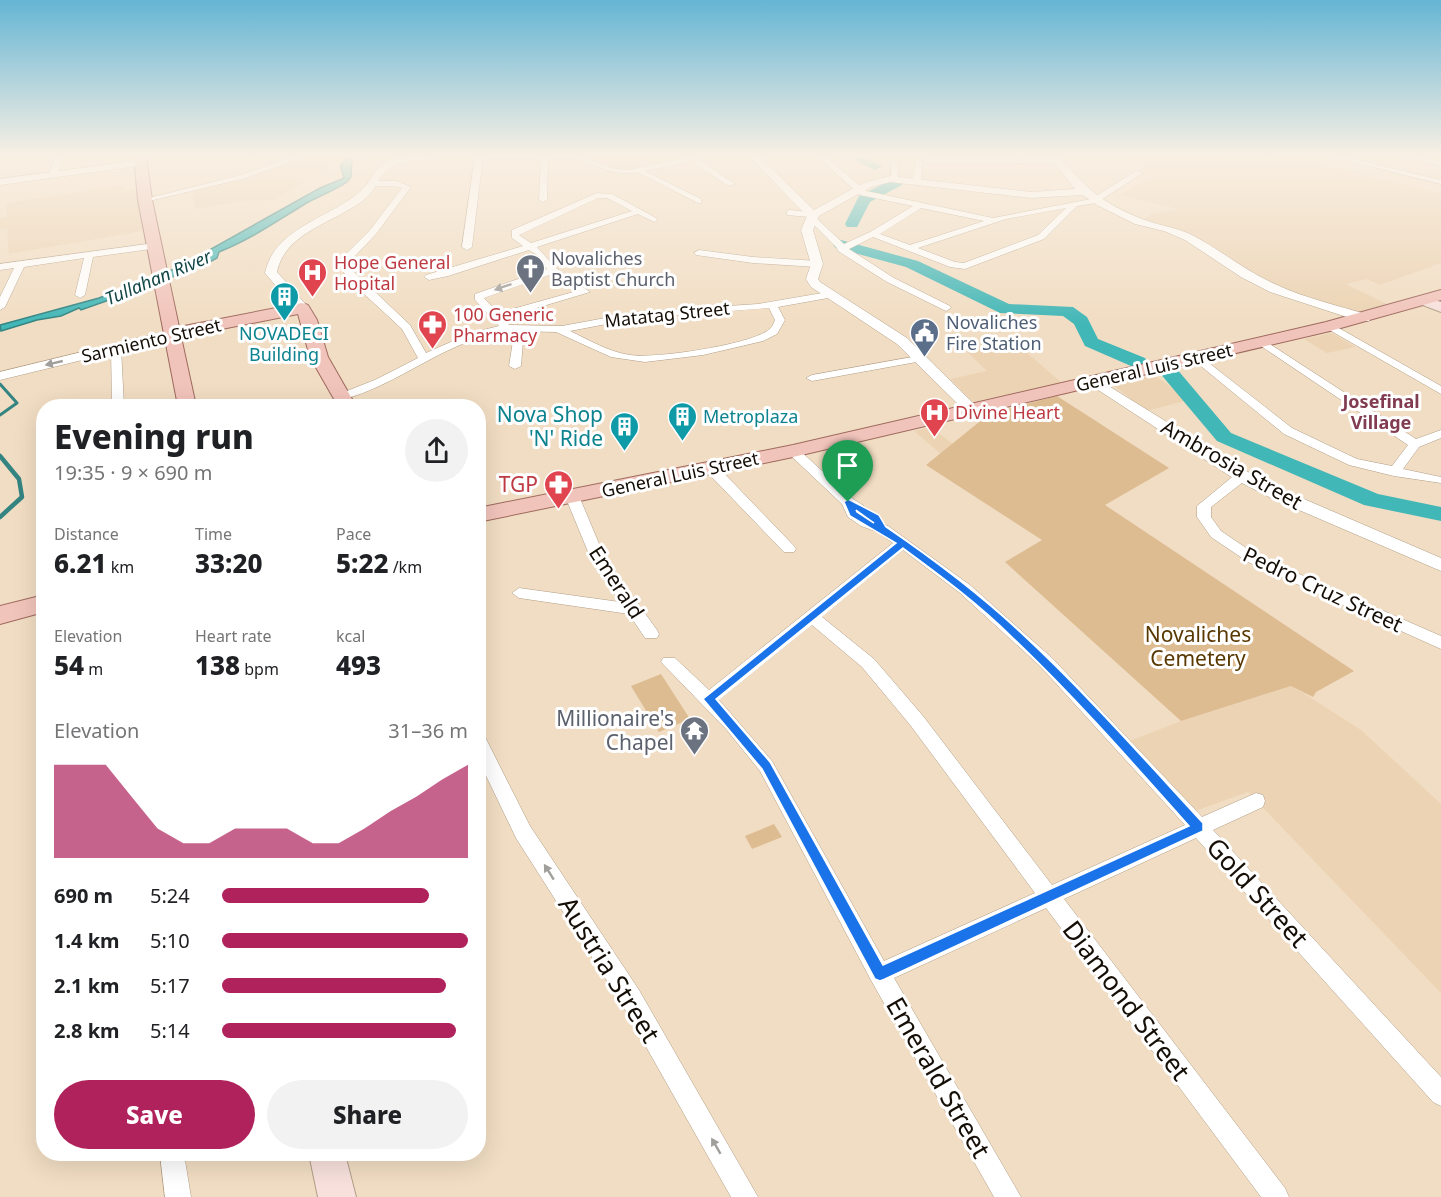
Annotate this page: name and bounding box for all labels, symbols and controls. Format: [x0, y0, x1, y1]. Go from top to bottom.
water label: Tullahan River [101, 243, 216, 310]
place label: Novaliches Baptist Church [551, 246, 675, 291]
place label: Hope General Hopital [334, 250, 450, 295]
church icon: Novaliches Baptist Church [514, 252, 546, 294]
hospital icon: Hope General Hopital [297, 256, 329, 298]
building icon: NOVADECI Building [268, 280, 300, 322]
one-way arrow [494, 282, 512, 292]
street label: Matatag Street [603, 295, 731, 332]
place label: 100 Generic Pharmacy [453, 302, 554, 347]
pharmacy icon: 100 Generic Pharmacy [416, 308, 448, 350]
place label: Novaliches Fire Station [946, 310, 1042, 355]
street label: Sarmiento Street [79, 312, 224, 368]
public building icon: Novaliches Fire Station [909, 316, 941, 358]
place label: NOVADECI Building [239, 321, 329, 366]
street label: General Luis Street [1073, 337, 1235, 397]
one-way arrow [45, 358, 64, 368]
district label: Josefinal Village [1340, 389, 1420, 434]
hospital icon: Divine Heart [918, 396, 950, 438]
place label: Nova Shop 'N' Ride [497, 400, 603, 452]
building icon: Metroplaza [666, 400, 698, 442]
place label: Divine Heart [955, 400, 1061, 424]
place label: Metroplaza [703, 404, 798, 428]
building icon: Nova Shop 'N' Ride [608, 410, 640, 452]
street label: Ambrosia Street [1156, 412, 1308, 516]
text: Evening run [54, 414, 254, 459]
button: share [405, 419, 468, 482]
pin [822, 440, 873, 502]
street label: General Luis Street [599, 446, 761, 502]
icon: arrive [831, 449, 864, 482]
text: 19:35 · 9 × 690 m [54, 459, 212, 486]
pharmacy icon: TGP [543, 468, 575, 510]
place label: TGP [499, 470, 538, 498]
text: Distance [54, 523, 119, 545]
text: Time [195, 523, 232, 545]
text: Pace [336, 523, 371, 545]
street label: Emerald [583, 540, 651, 624]
street label: Pedro Cruz Street [1239, 540, 1408, 638]
text: 6.21 [54, 545, 107, 581]
text: 33:20 [195, 545, 263, 581]
text: 5:22 [336, 545, 389, 581]
text: km [107, 556, 134, 578]
text: /km [389, 556, 422, 578]
park label: Novaliches Cemetery [1145, 620, 1251, 672]
text: Elevation [54, 625, 122, 647]
text: Heart rate [195, 625, 271, 647]
text: kcal [336, 625, 365, 647]
text: 54 [54, 647, 84, 683]
text: 138 [195, 647, 240, 683]
text: 493 [336, 647, 381, 683]
text: m [84, 658, 103, 680]
text: bpm [240, 658, 279, 680]
place label: Millionaire's Chapel [556, 704, 674, 756]
temple icon: Millionaire's Chapel [679, 714, 711, 756]
text: Elevation [54, 717, 139, 744]
text: 31–36 m [388, 717, 468, 744]
street label: Gold Street [1199, 829, 1317, 955]
one-way arrow [543, 864, 554, 880]
text: 690 m [54, 882, 113, 909]
text: 5:24 [150, 882, 190, 909]
street label: Austria Street [551, 889, 669, 1049]
street label: Diamond Street [1055, 913, 1199, 1087]
text: 1.4 km [54, 927, 120, 954]
text: 5:10 [150, 927, 190, 954]
text: 2.1 km [54, 972, 120, 999]
text: 5:17 [150, 972, 190, 999]
street label: Emerald Street [878, 990, 1000, 1164]
text: 2.8 km [54, 1017, 120, 1044]
text: 5:14 [150, 1017, 190, 1044]
button: Save [54, 1080, 255, 1149]
button: Share [267, 1080, 468, 1149]
one-way arrow [711, 1137, 721, 1154]

